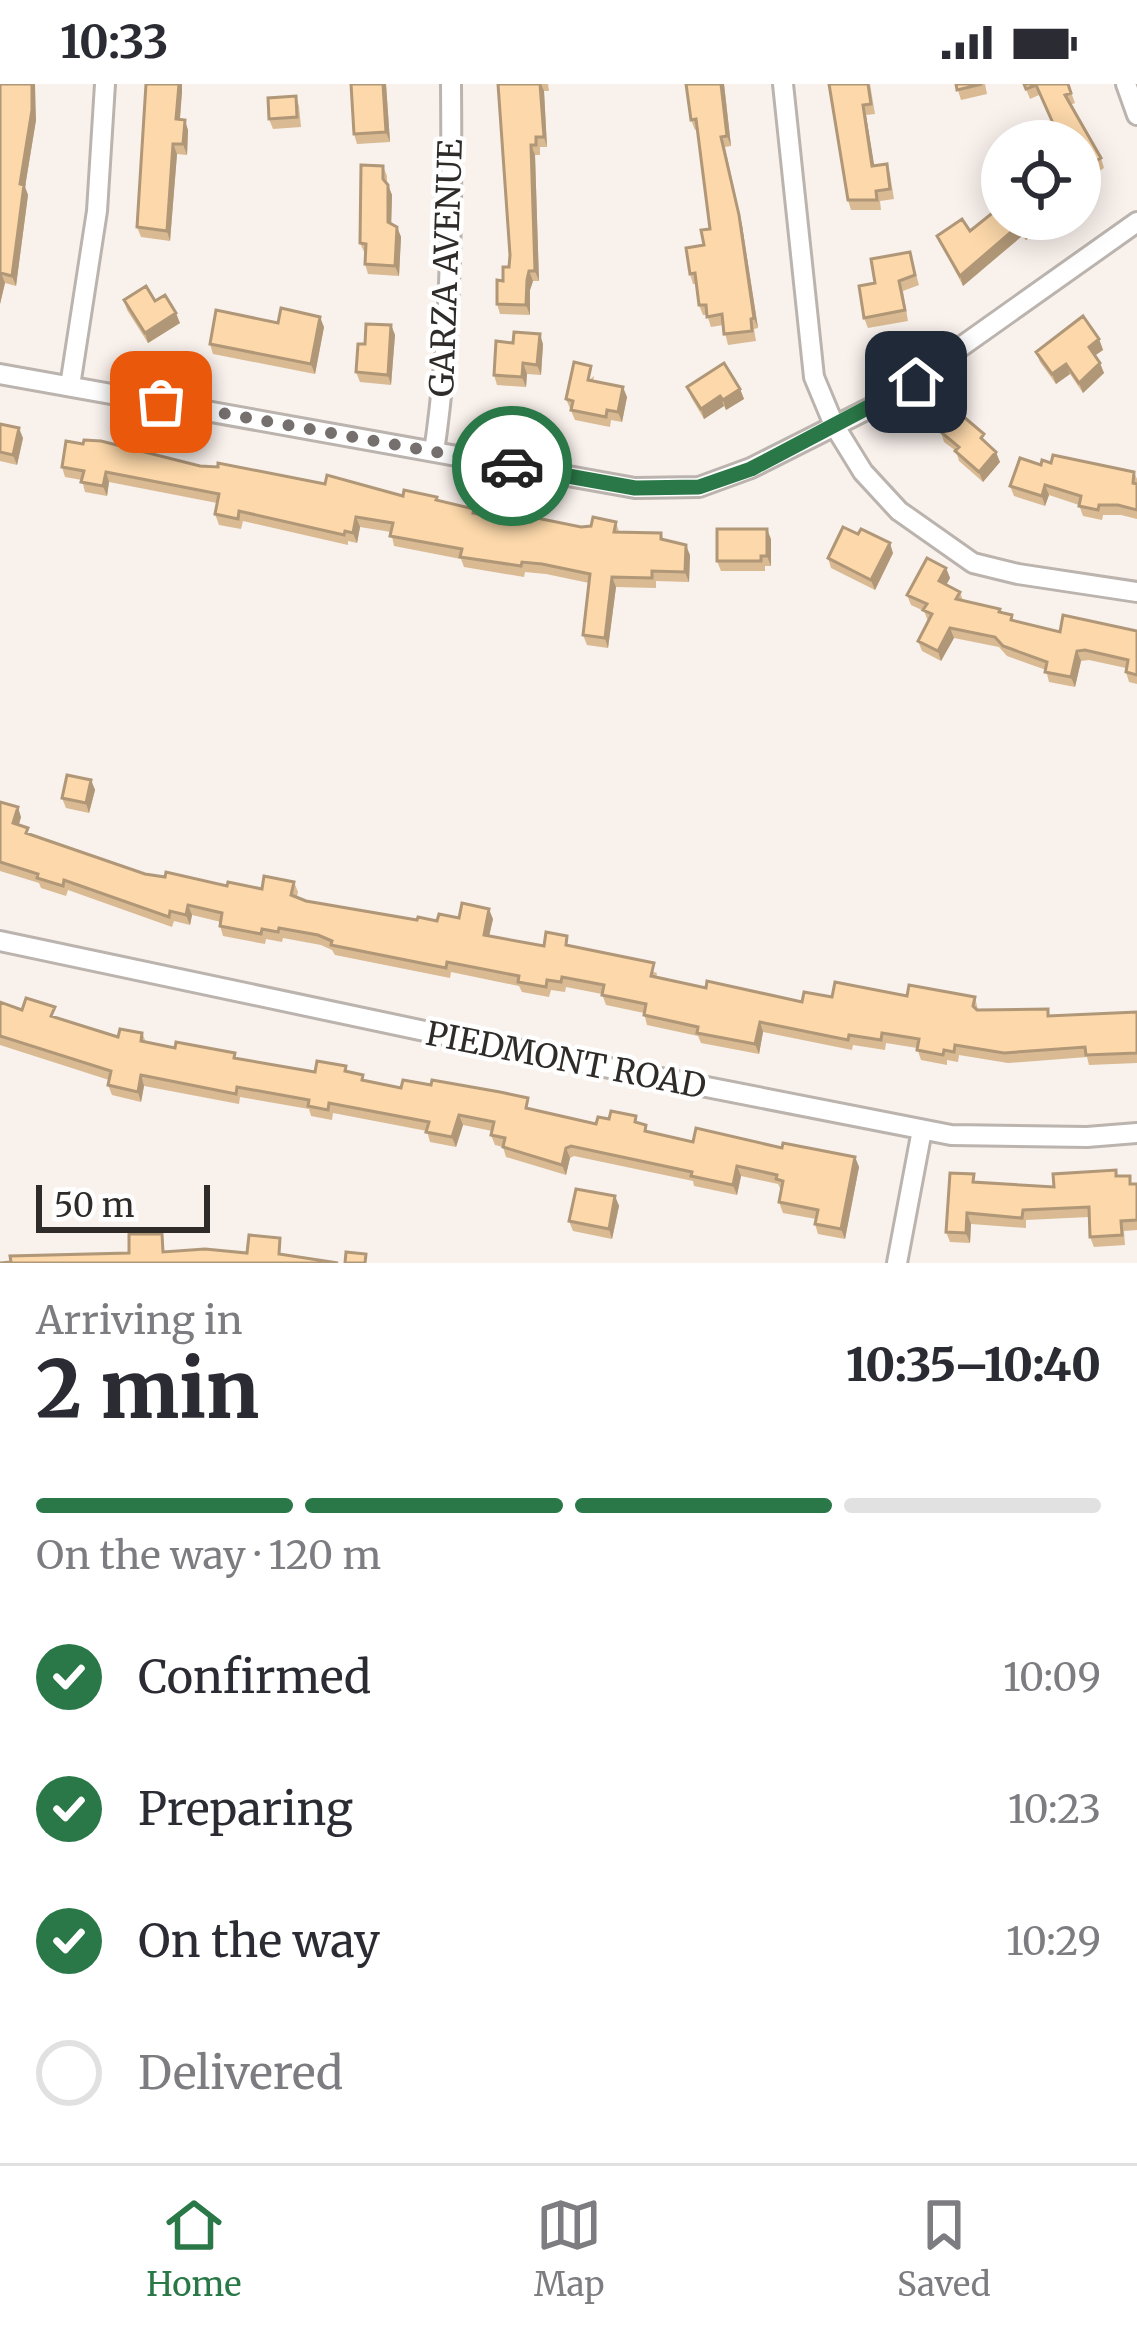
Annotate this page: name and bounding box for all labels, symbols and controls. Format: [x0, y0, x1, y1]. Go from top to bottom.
text: 10:33 [60, 14, 168, 70]
map controls [981, 120, 1101, 240]
button: locate [981, 120, 1101, 240]
street label: GARZA AVENUE [421, 138, 471, 398]
pin [865, 331, 967, 433]
icon: home [883, 349, 949, 415]
pin [110, 351, 212, 453]
icon: bag [128, 369, 194, 435]
courier [452, 406, 572, 526]
icon: car [479, 433, 545, 499]
street label: PIEDMONT ROAD [423, 1013, 709, 1107]
scale bar [36, 1179, 210, 1232]
text: 50 m [54, 1185, 135, 1226]
text: Arriving in [36, 1296, 243, 1345]
text: 10:35–10:40 [846, 1337, 1101, 1393]
text: 2 min [36, 1341, 259, 1439]
text: On the way · 120 m [36, 1531, 381, 1580]
icon: check [36, 1644, 102, 1710]
text: Confirmed [138, 1649, 371, 1705]
text: 10:09 [1003, 1653, 1101, 1702]
icon: check [36, 1776, 102, 1842]
text: Preparing [138, 1781, 353, 1837]
text: 10:23 [1008, 1785, 1101, 1834]
icon: check [36, 1908, 102, 1974]
text: On the way [138, 1913, 380, 1969]
text: 10:29 [1006, 1917, 1101, 1966]
text: Delivered [138, 2045, 343, 2101]
tab: Home [146, 2192, 241, 2305]
tab: Map [534, 2192, 604, 2305]
tab: Saved [897, 2192, 991, 2305]

